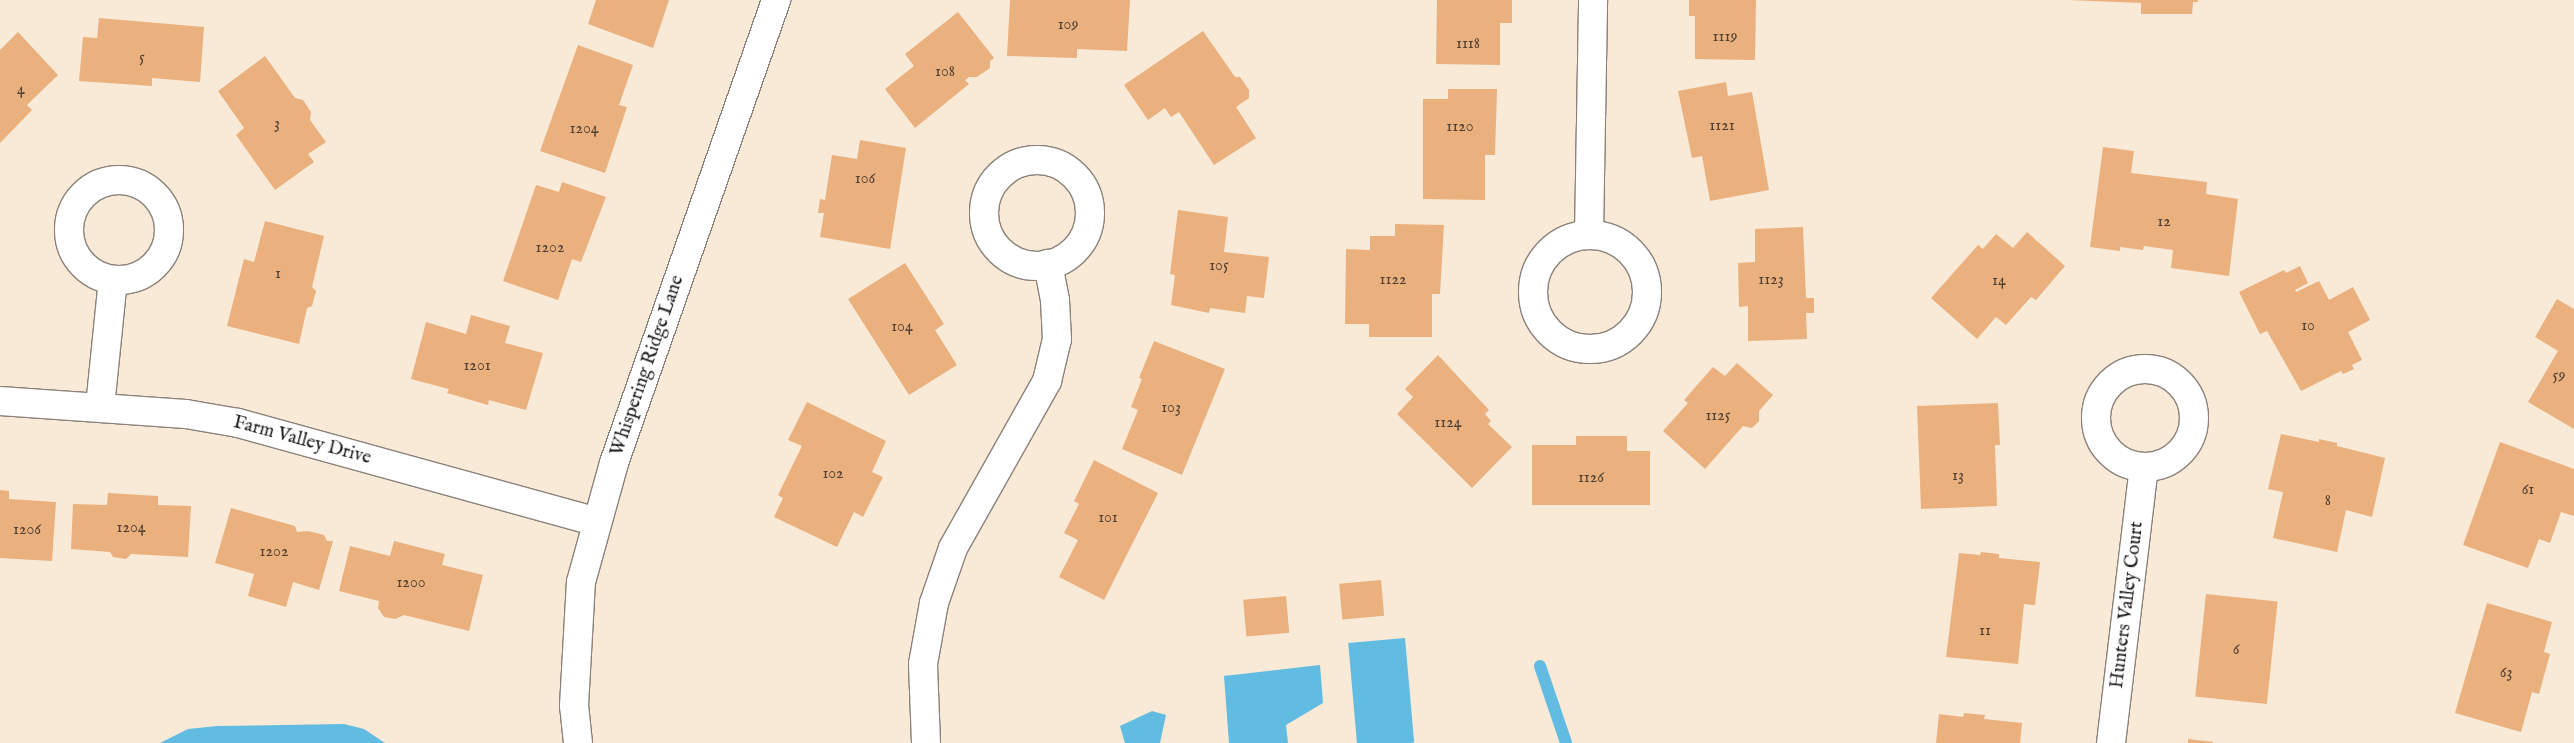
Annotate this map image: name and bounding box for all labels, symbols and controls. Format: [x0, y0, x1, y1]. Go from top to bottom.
house number: 109 [1058, 15, 1078, 35]
house number: 1119 [1713, 27, 1737, 47]
house number: 1118 [1456, 34, 1480, 54]
house number: 5 [139, 48, 145, 68]
house number: 108 [935, 62, 955, 82]
house number: 4 [17, 80, 25, 100]
house number: 3 [274, 114, 280, 134]
house number: 1121 [1709, 116, 1735, 136]
house number: 1120 [1446, 117, 1474, 137]
house number: 1204 [569, 119, 599, 139]
house number: 106 [855, 169, 875, 189]
house number: 12 [2157, 212, 2171, 232]
house number: 1202 [536, 238, 564, 258]
house number: 105 [1209, 256, 1229, 276]
house number: 1 [275, 264, 281, 284]
house number: 1122 [1380, 270, 1406, 290]
house number: 1123 [1758, 270, 1784, 290]
house number: 14 [1992, 271, 2006, 291]
street label: Whispering Ridge Lane [606, 273, 690, 459]
house number: 10 [2301, 316, 2315, 336]
house number: 104 [891, 317, 913, 337]
house number: 1201 [463, 356, 491, 376]
house number: 59 [2553, 366, 2565, 386]
house number: 103 [1161, 398, 1181, 418]
house number: 1125 [1705, 406, 1731, 426]
street label: Farm Valley Drive [230, 412, 374, 470]
house number: 1124 [1434, 413, 1462, 433]
house number: 102 [822, 464, 844, 484]
house number: 13 [1952, 466, 1964, 486]
house number: 1126 [1578, 468, 1604, 488]
house number: 61 [2522, 480, 2534, 500]
house number: 8 [2325, 491, 2331, 511]
house number: 101 [1098, 508, 1118, 528]
house number: 1204 [116, 518, 146, 538]
house number: 1206 [13, 520, 41, 540]
street label: Hunters Valley Court [2106, 520, 2150, 690]
house number: 1202 [260, 542, 288, 562]
house number: 1200 [396, 573, 426, 593]
house number: 11 [1979, 621, 1991, 641]
house number: 6 [2233, 640, 2239, 660]
house number: 63 [2500, 663, 2512, 683]

